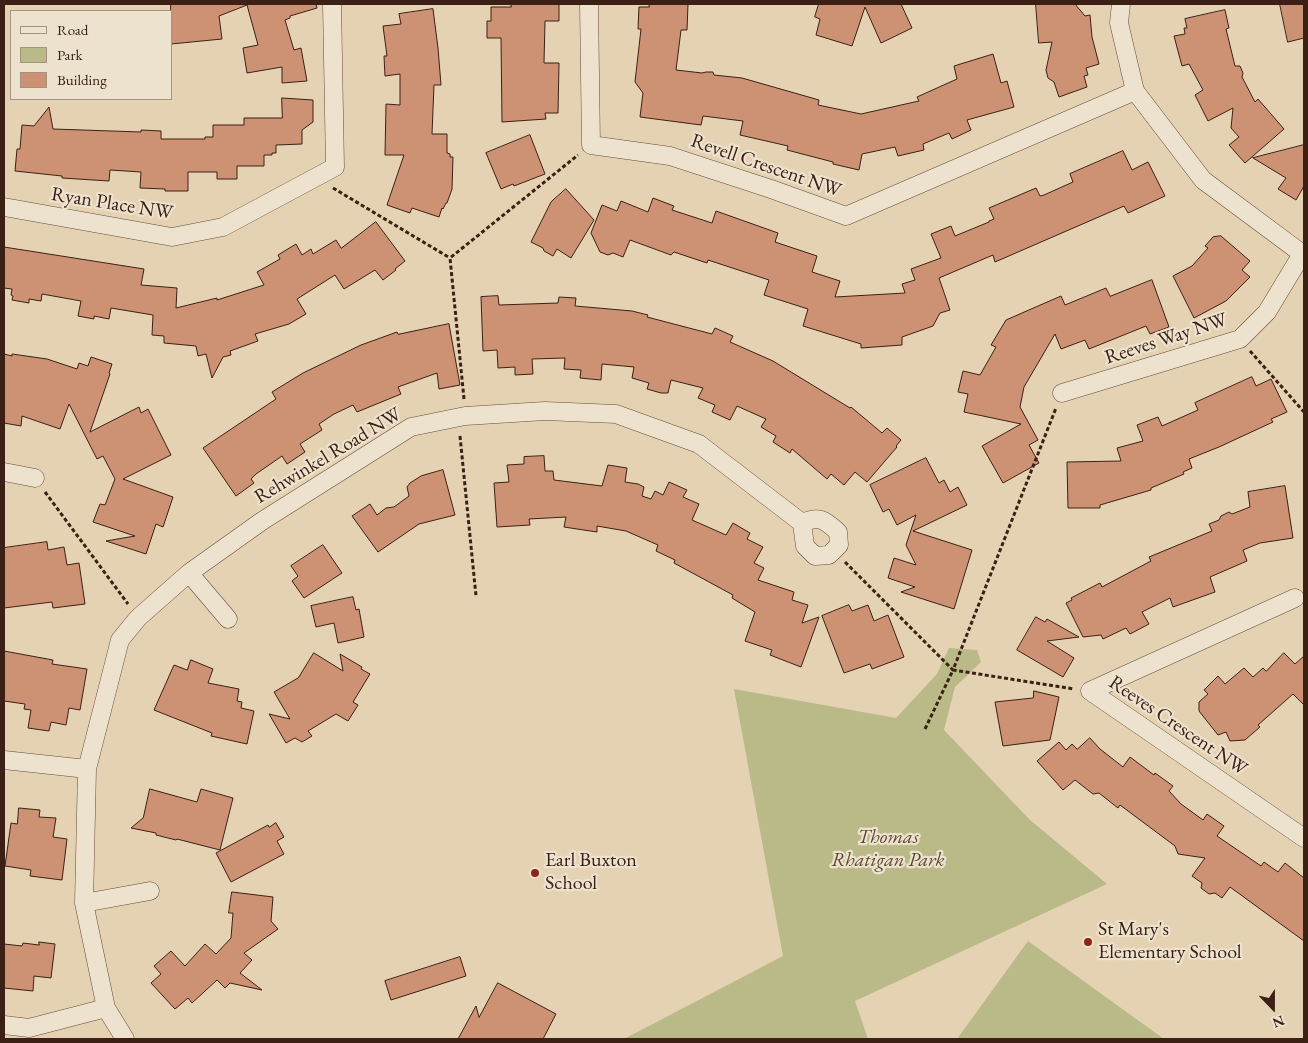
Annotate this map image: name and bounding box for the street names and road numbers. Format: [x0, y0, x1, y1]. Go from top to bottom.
street label: Revell Crescent NW [688, 129, 844, 203]
street label: Ryan Place NW [49, 183, 175, 225]
street label: Reeves Way NW [1102, 308, 1230, 370]
street label: Rehwinkel Road NW [250, 403, 406, 509]
street label: Reeves Crescent NW [1104, 671, 1252, 781]

